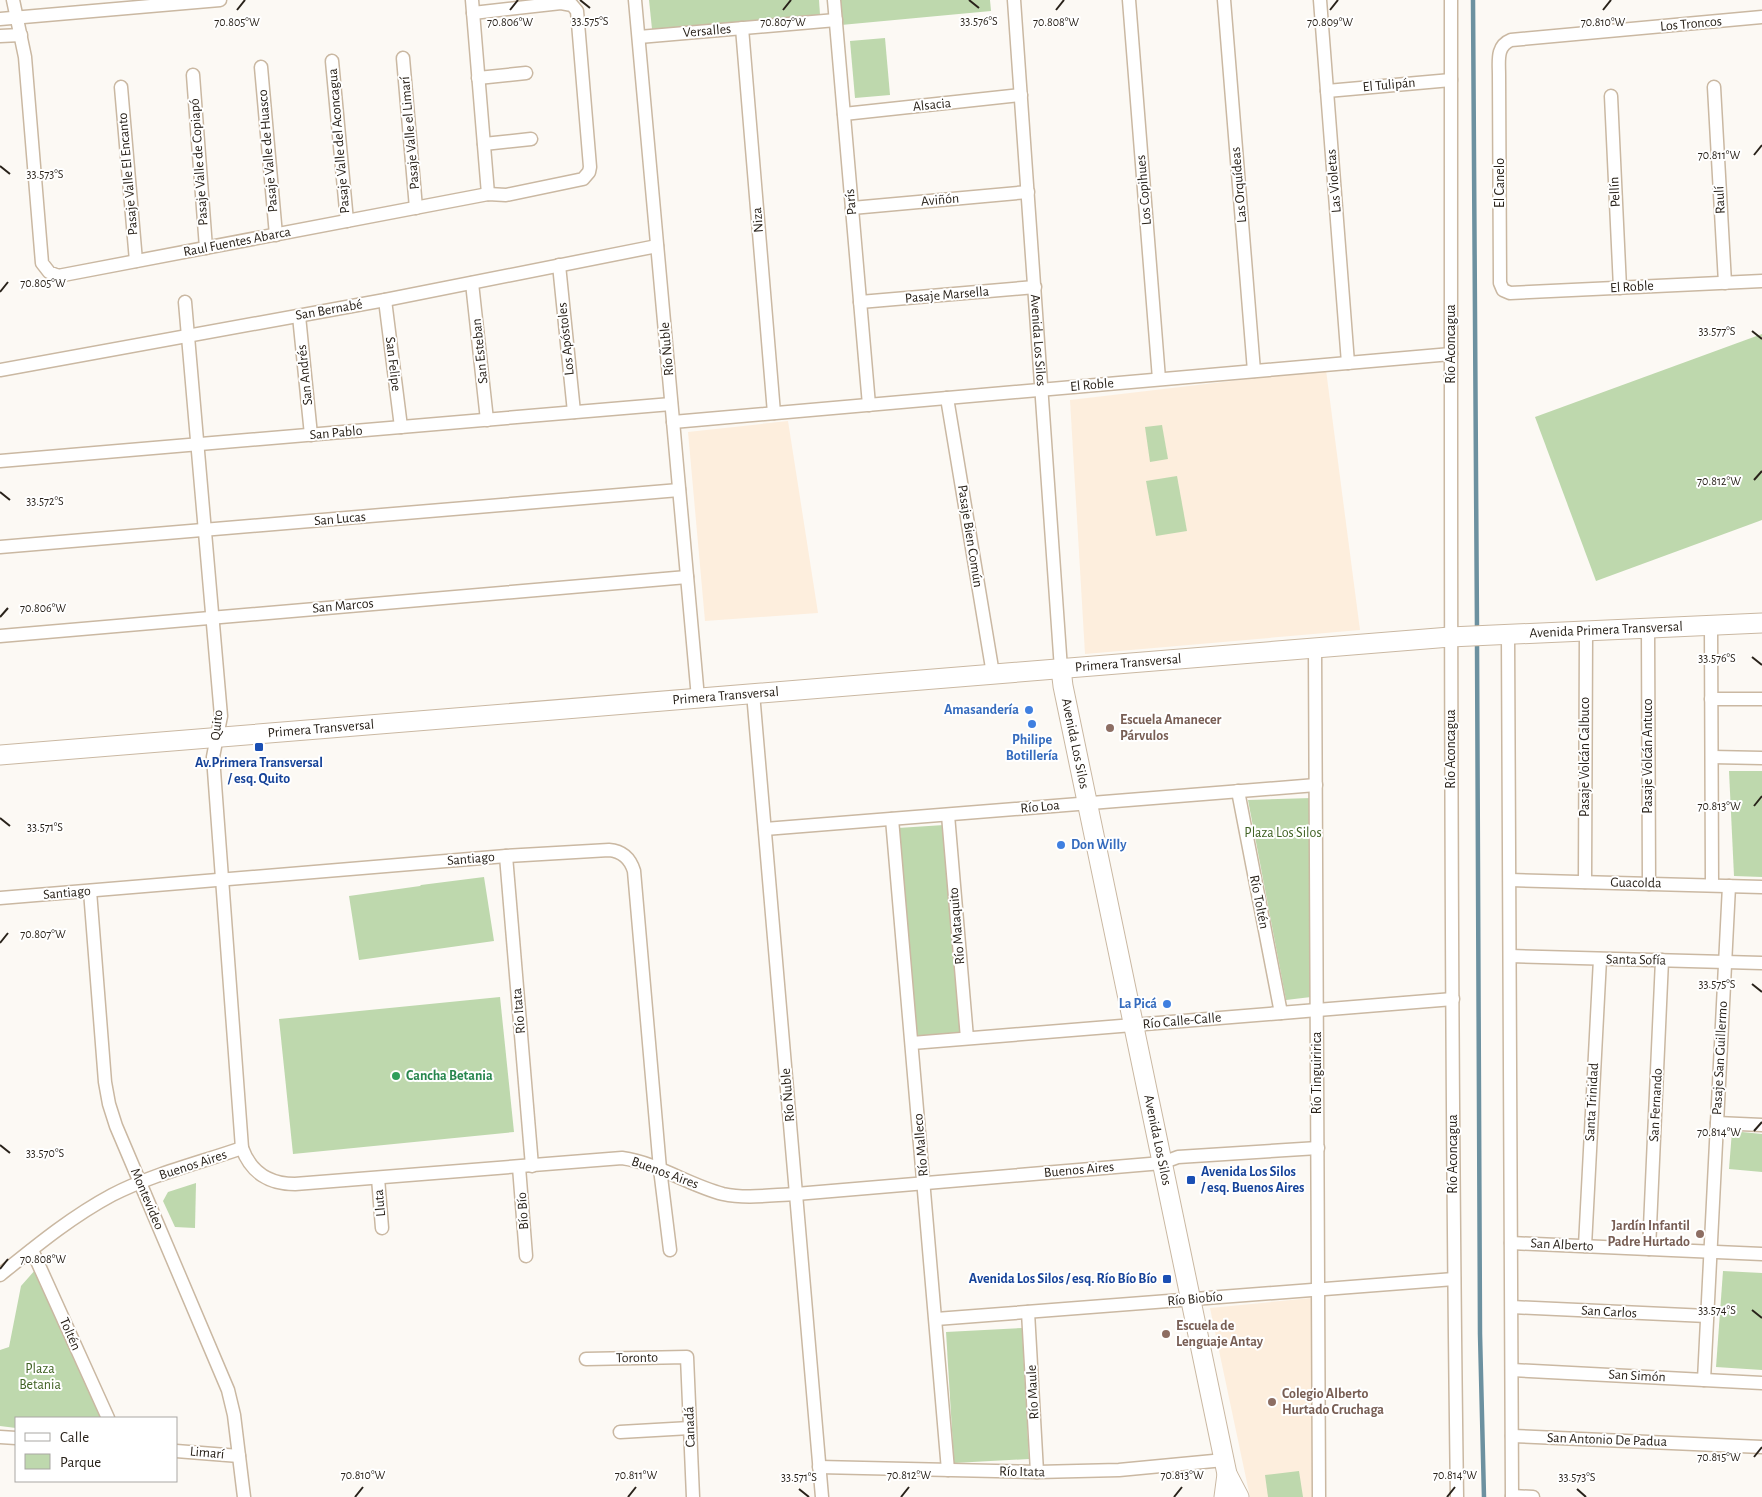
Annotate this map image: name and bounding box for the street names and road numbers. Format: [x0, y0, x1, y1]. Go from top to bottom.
street label: Los Troncos [1660, 14, 1722, 34]
street label: Versalles [682, 22, 732, 40]
street label: Pasaje Valle del Aconcagua [326, 67, 352, 214]
street label: Pasaje Valle el Limarí [398, 75, 422, 190]
street label: El Tulipán [1362, 76, 1416, 94]
street label: Pasaje Valle de Huasco [256, 89, 280, 213]
street label: Alsacia [912, 96, 952, 114]
street label: Pasaje Valle de Copiapó [188, 98, 210, 226]
street label: Pasaje Valle El Encanto [116, 112, 140, 236]
street label: Las Orquídeas [1229, 146, 1249, 224]
street label: Las Violetas [1324, 149, 1344, 213]
street label: Los Copihues [1134, 154, 1154, 226]
street label: El Canelo [1493, 158, 1507, 208]
street label: Pellín [1607, 176, 1623, 208]
street label: Raulí [1712, 185, 1728, 214]
street label: París [843, 188, 859, 216]
street label: Aviñón [920, 191, 960, 209]
street label: Niza [750, 206, 766, 233]
street label: Raul Fuentes Abarca [182, 225, 292, 259]
street label: El Roble [1610, 279, 1654, 295]
street label: Pasaje Marsella [904, 284, 990, 306]
street label: Avenida Los Silos [1028, 294, 1048, 387]
street label: San Bernabé [294, 297, 364, 323]
street label: Los Apóstoles [555, 302, 577, 376]
street label: Río Aconcagua [1444, 304, 1458, 384]
street label: San Esteban [470, 318, 490, 384]
street label: Río Ñuble [656, 321, 676, 377]
street label: San Felipe [383, 336, 403, 392]
street label: San Andrés [295, 344, 315, 406]
street label: El Roble [1070, 376, 1114, 394]
street label: San Pablo [309, 424, 363, 442]
street label: Pasaje Bien Común [955, 484, 985, 588]
street label: San Lucas [313, 510, 367, 528]
street label: San Marcos [312, 596, 374, 616]
street label: Avenida Primera Transversal [1529, 620, 1683, 640]
street label: Primera Transversal [1074, 652, 1182, 674]
street label: Primera Transversal [672, 685, 779, 707]
street label: Avenida Los Silos [1059, 697, 1091, 790]
street label: Pasaje Volcán Calbuco [1578, 697, 1592, 817]
street label: Pasaje Volcán Antuco [1641, 698, 1655, 814]
street label: Quito [208, 709, 226, 741]
street label: Río Aconcagua [1444, 709, 1458, 789]
street label: Primera Transversal [267, 718, 375, 740]
street label: Río Loa [1020, 798, 1061, 816]
street label: Santiago [447, 850, 496, 868]
street label: Río Toltén [1247, 874, 1271, 930]
street label: Guacolda [1610, 876, 1662, 890]
street label: Santiago [43, 884, 92, 902]
street label: Río Mataquito [947, 887, 967, 965]
street label: Santa Sofía [1606, 952, 1667, 968]
street label: Río Itata [510, 987, 528, 1034]
street label: Pasaje San Guillermo [1710, 1000, 1730, 1115]
street label: Río Calle-Calle [1142, 1011, 1222, 1031]
street label: Río Tinguiririca [1310, 1031, 1324, 1114]
street label: Santa Trinidad [1583, 1062, 1601, 1142]
street label: Río Ñuble [777, 1067, 797, 1123]
street label: San Fernando [1647, 1068, 1665, 1142]
street label: Avenida Los Silos [1141, 1094, 1174, 1187]
street label: Río Malleco [911, 1113, 931, 1177]
street label: Río Aconcagua [1446, 1114, 1460, 1194]
street label: Buenos Aires [157, 1147, 229, 1183]
street label: Buenos Aires [630, 1154, 700, 1192]
street label: Buenos Aires [1043, 1160, 1115, 1180]
street label: Montevideo [128, 1166, 166, 1232]
street label: Lluta [372, 1188, 388, 1217]
street label: Bío Bío [515, 1191, 531, 1230]
street label: San Alberto [1530, 1236, 1594, 1254]
street label: Río Biobío [1167, 1290, 1223, 1308]
street label: San Carlos [1581, 1304, 1637, 1320]
street label: Toltén [57, 1316, 83, 1352]
street label: Toronto [616, 1351, 658, 1365]
street label: Río Maule [1025, 1364, 1041, 1420]
street label: San Simón [1608, 1368, 1666, 1384]
street label: Canadá [682, 1406, 698, 1448]
street label: San Antonio De Padua [1547, 1431, 1668, 1449]
street label: Limarí [189, 1445, 225, 1462]
street label: Río Itata [999, 1465, 1046, 1479]

